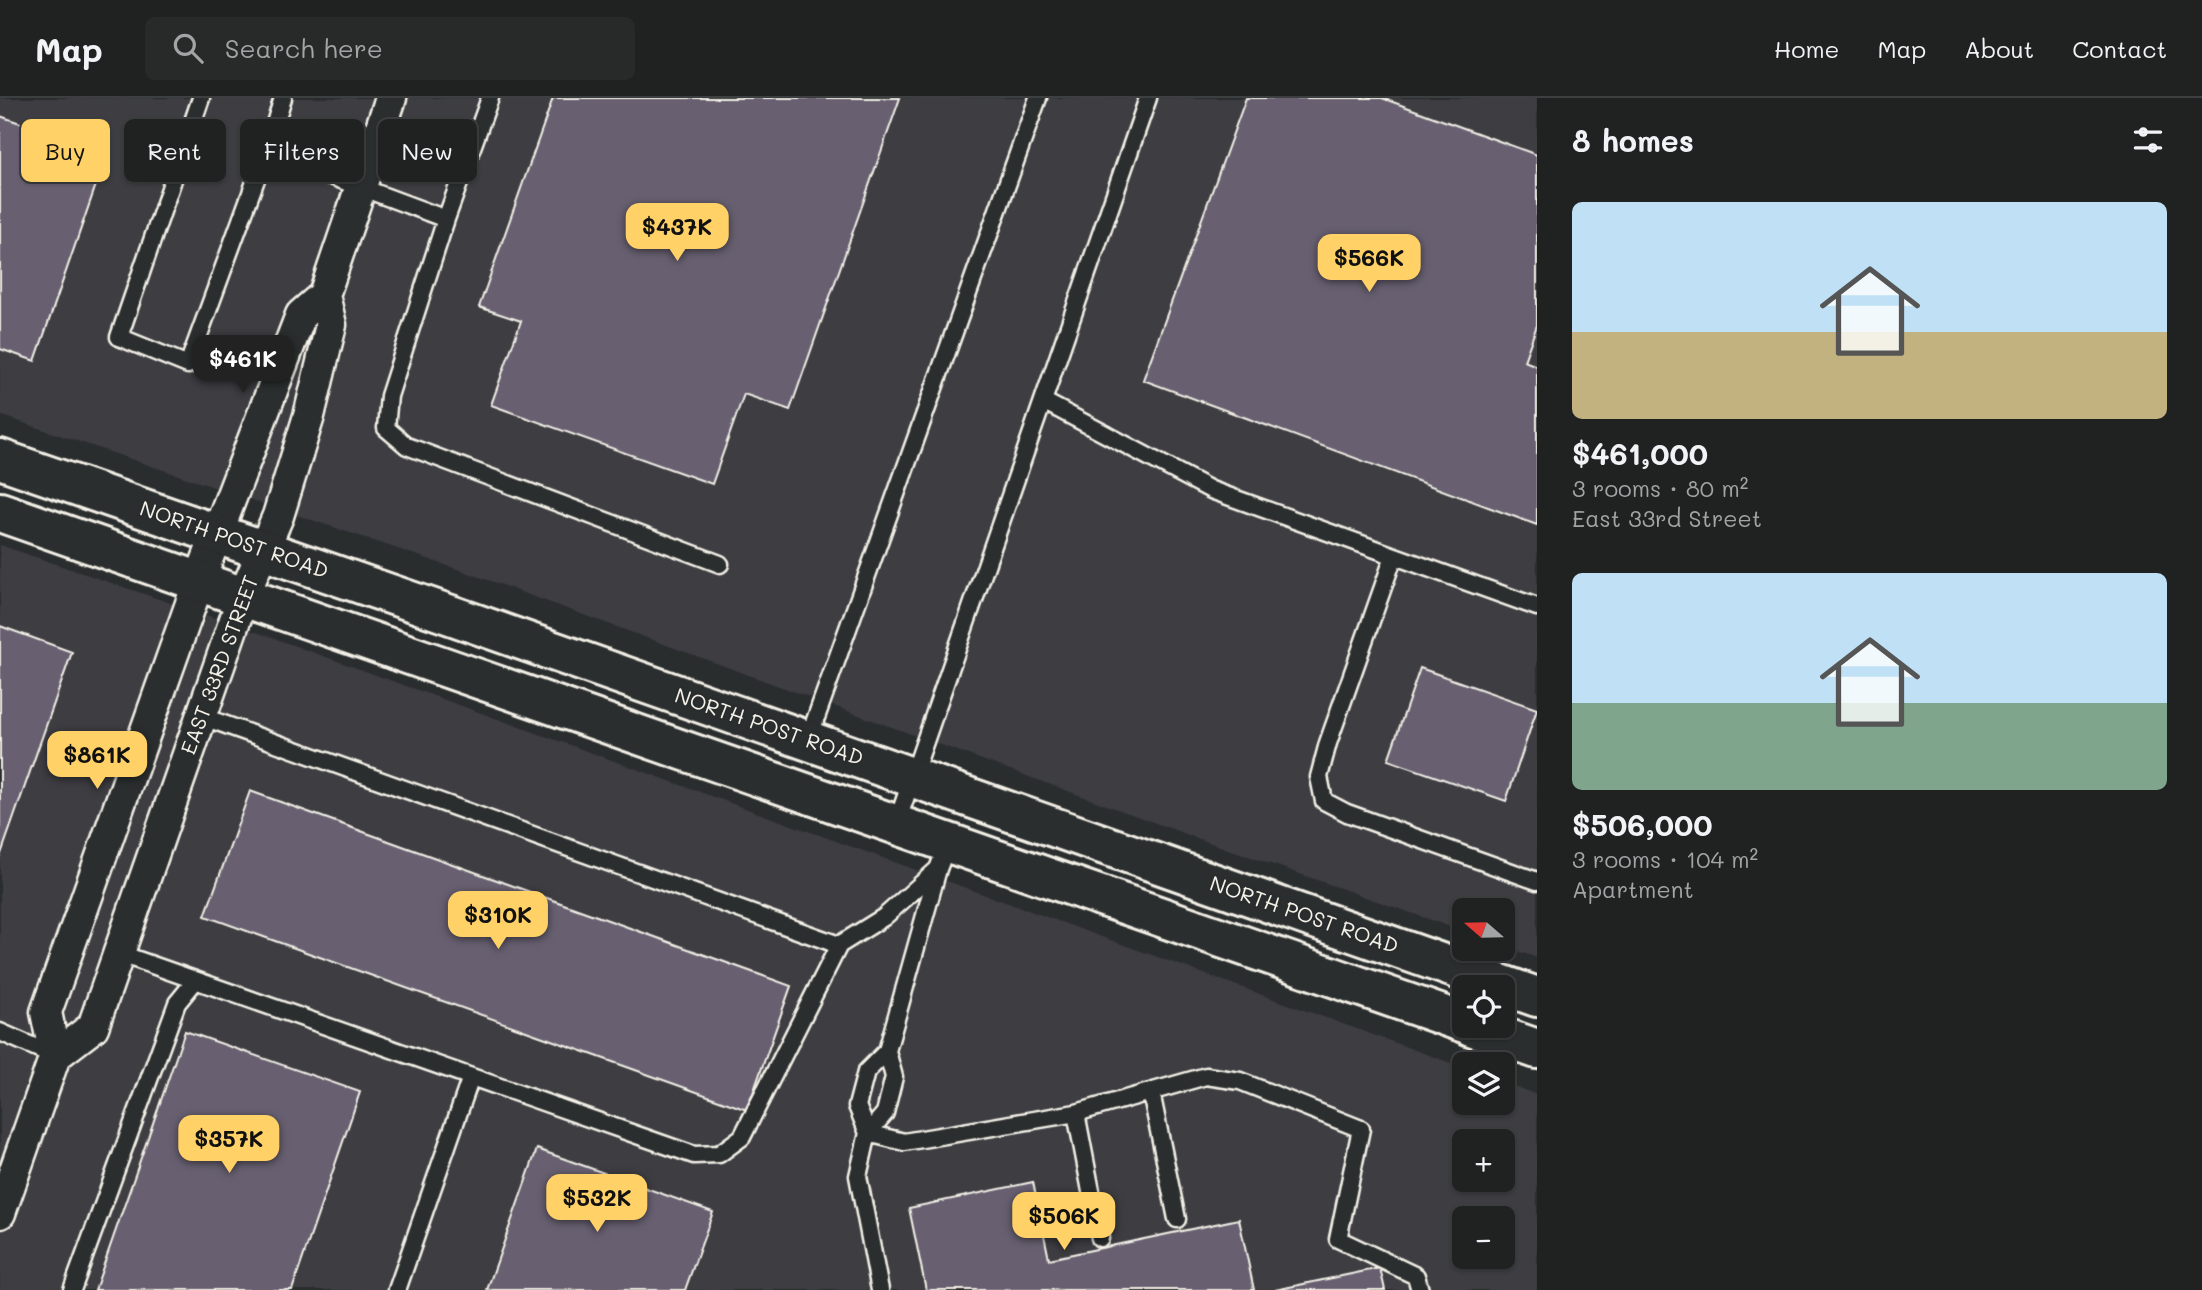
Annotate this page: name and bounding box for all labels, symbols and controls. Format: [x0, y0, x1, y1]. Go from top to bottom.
search box [145, 17, 635, 80]
text: Map [35, 27, 103, 70]
icon: search [169, 29, 207, 67]
text: Search here [225, 31, 383, 65]
text: Home [1774, 33, 1839, 64]
text: Map [1877, 33, 1926, 64]
text: About [1964, 33, 2034, 64]
text: Contact [2072, 33, 2167, 64]
chip: Buy [21, 119, 110, 182]
chip: Rent [124, 119, 226, 182]
chip: Filters [240, 119, 364, 182]
chip: New [378, 119, 477, 182]
text: 8 homes [1572, 120, 1694, 160]
icon: filters [2129, 121, 2167, 159]
pin: $437K [628, 204, 726, 263]
text: $437K [642, 211, 712, 241]
pin: $566K [1320, 234, 1418, 294]
text: $566K [1334, 242, 1404, 272]
icon: home [1807, 248, 1933, 374]
pin: $461K [194, 336, 292, 395]
text: $461K [209, 343, 277, 373]
text: $461,000 [1572, 433, 1708, 473]
text: 3 rooms · 80 m² [1572, 473, 1748, 503]
street label: NORTH POST ROAD [137, 494, 332, 584]
text: East 33rd Street [1572, 503, 1762, 533]
street label: EAST 33RD STREET [174, 571, 264, 758]
icon: home [1807, 619, 1933, 745]
street label: NORTH POST ROAD [672, 681, 867, 771]
pin: $861K [48, 732, 146, 791]
text: $861K [63, 739, 131, 769]
text: $506,000 [1572, 804, 1713, 844]
text: 3 rooms · 104 m² [1572, 844, 1758, 874]
street label: NORTH POST ROAD [1207, 869, 1402, 959]
text: Apartment [1572, 874, 1694, 904]
pin: $310K [449, 892, 547, 951]
north arrow [1452, 898, 1516, 961]
map controls [1452, 898, 1515, 1269]
text: $310K [464, 899, 532, 929]
button: locate [1452, 975, 1515, 1038]
button: layers [1452, 1052, 1515, 1115]
pin: $357K [180, 1116, 278, 1175]
text: $357K [194, 1123, 264, 1153]
button: + [1452, 1129, 1515, 1192]
pin: $532K [548, 1174, 646, 1234]
text: $532K [562, 1182, 632, 1212]
pin: $506K [1015, 1192, 1113, 1252]
text: $506K [1028, 1200, 1100, 1230]
button: − [1452, 1206, 1515, 1269]

